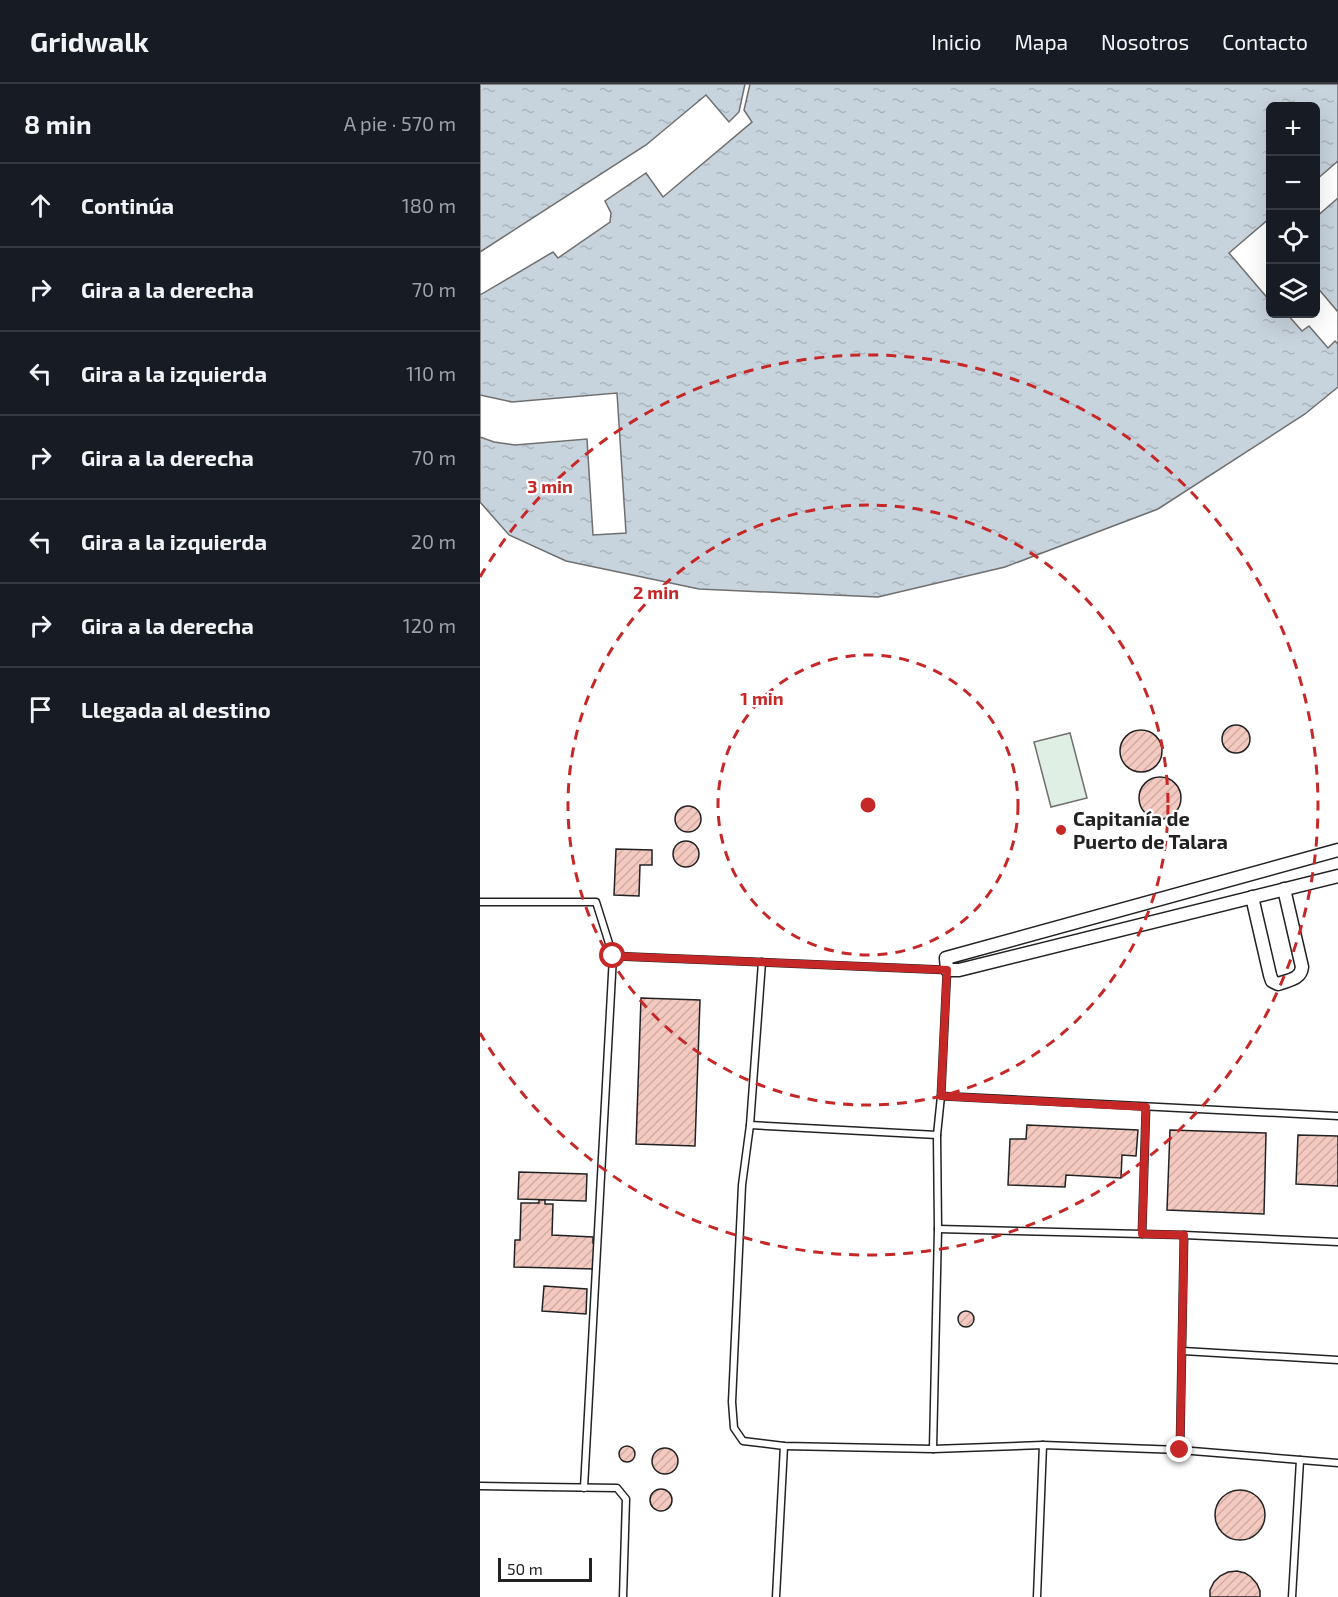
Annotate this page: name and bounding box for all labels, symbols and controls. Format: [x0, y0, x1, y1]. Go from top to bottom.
text: Gridwalk [30, 24, 149, 58]
text: Inicio [931, 29, 981, 54]
text: Mapa [1014, 29, 1068, 54]
text: Nosotros [1101, 29, 1189, 54]
text: Contacto [1222, 29, 1308, 54]
map controls [1266, 102, 1320, 318]
button: + [1266, 102, 1320, 156]
text: 8 min [24, 108, 92, 139]
text: A pie · 570 m [344, 111, 456, 135]
button: − [1266, 156, 1320, 210]
icon: ahead [24, 189, 57, 222]
text: Continúa [81, 192, 174, 218]
text: 180 m [402, 193, 456, 217]
button: locate [1266, 210, 1320, 264]
button: layers [1266, 264, 1320, 318]
icon: right [24, 273, 57, 306]
text: Gira a la derecha [81, 276, 254, 302]
text: 70 m [412, 277, 456, 301]
icon: left [24, 357, 57, 390]
text: Gira a la izquierda [81, 360, 267, 386]
text: 110 m [406, 361, 456, 385]
icon: right [24, 441, 57, 474]
text: Gira a la derecha [81, 444, 254, 470]
text: 70 m [412, 445, 456, 469]
text: 3 min [527, 475, 573, 497]
icon: left [24, 525, 57, 558]
text: Gira a la izquierda [81, 528, 267, 554]
text: 20 m [411, 529, 456, 553]
text: 2 min [633, 581, 679, 603]
icon: right [24, 609, 57, 642]
text: Gira a la derecha [81, 612, 254, 638]
text: 120 m [403, 613, 456, 637]
text: 1 min [740, 687, 784, 709]
icon: arrive [24, 693, 57, 726]
text: Llegada al destino [81, 696, 271, 722]
centre of rings [858, 795, 878, 815]
place label: Capitanía de Puerto de Talara [1073, 806, 1228, 853]
marker: Capitanía de Puerto de Talara [1054, 823, 1068, 837]
route start [599, 942, 625, 968]
route end [1166, 1436, 1192, 1462]
scale bar [498, 1555, 592, 1582]
text: 50 m [507, 1559, 543, 1578]

